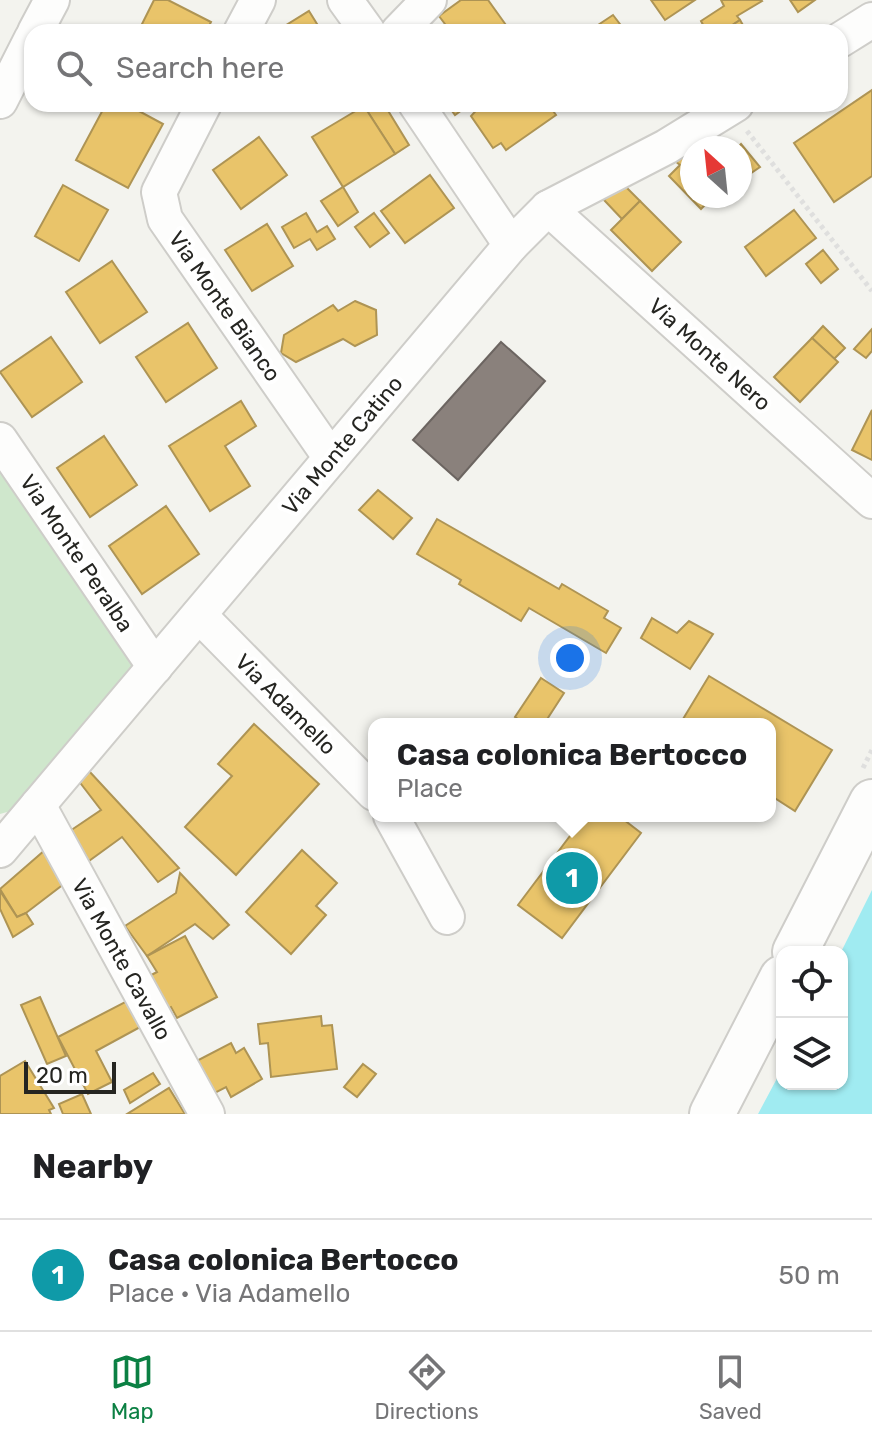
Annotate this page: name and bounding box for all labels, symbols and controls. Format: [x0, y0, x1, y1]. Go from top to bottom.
search box [24, 24, 848, 112]
icon: search [52, 46, 96, 90]
text: Search here [116, 50, 284, 86]
north arrow [680, 136, 752, 208]
street label: Via Monte Bianco [163, 226, 286, 387]
street label: Via Monte Nero [643, 292, 776, 416]
street label: Via Monte Catino [276, 370, 408, 520]
street label: Via Monte Peralba [14, 469, 139, 637]
your location [550, 638, 590, 678]
street label: Via Adamello [230, 648, 342, 760]
popup [368, 718, 776, 822]
text: Casa colonica Bertocco [397, 737, 747, 773]
text: Place [397, 773, 463, 804]
pin: 1 [546, 848, 598, 908]
street label: Via Monte Cavallo [66, 874, 177, 1045]
map controls [776, 946, 848, 1090]
button: locate [776, 946, 848, 1018]
button: layers [776, 1018, 848, 1090]
scale bar [24, 1058, 116, 1094]
text: 20 m [36, 1062, 88, 1089]
text: Nearby [32, 1146, 153, 1187]
text: Casa colonica Bertocco [108, 1242, 459, 1278]
text: 1 [52, 1260, 64, 1291]
text: 50 m [779, 1260, 840, 1291]
text: Place · Via Adamello [108, 1278, 350, 1309]
tab: Map [110, 1350, 154, 1425]
tab: Directions [374, 1350, 479, 1425]
tab: Saved [699, 1350, 762, 1425]

